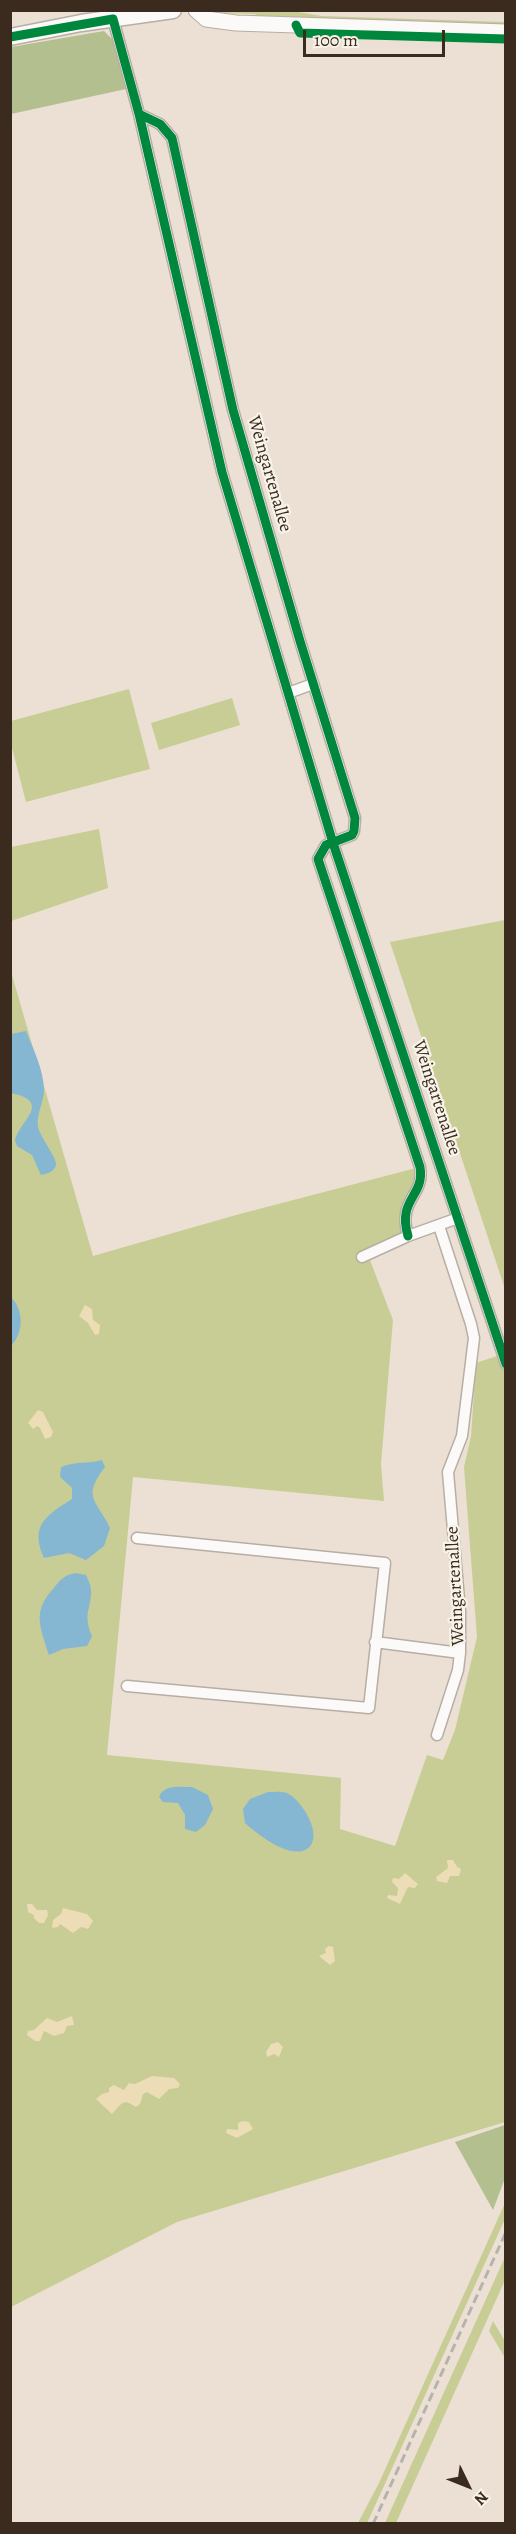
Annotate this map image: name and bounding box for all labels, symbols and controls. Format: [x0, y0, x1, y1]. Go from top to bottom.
scale bar [306, 18, 448, 56]
text: 100 m [314, 28, 358, 52]
street label: Weingartenallee [242, 414, 296, 534]
street label: Weingartenallee [407, 1038, 465, 1158]
street label: Weingartenallee [442, 1526, 470, 1646]
north arrow [438, 2456, 498, 2516]
text: N [469, 2487, 493, 2510]

